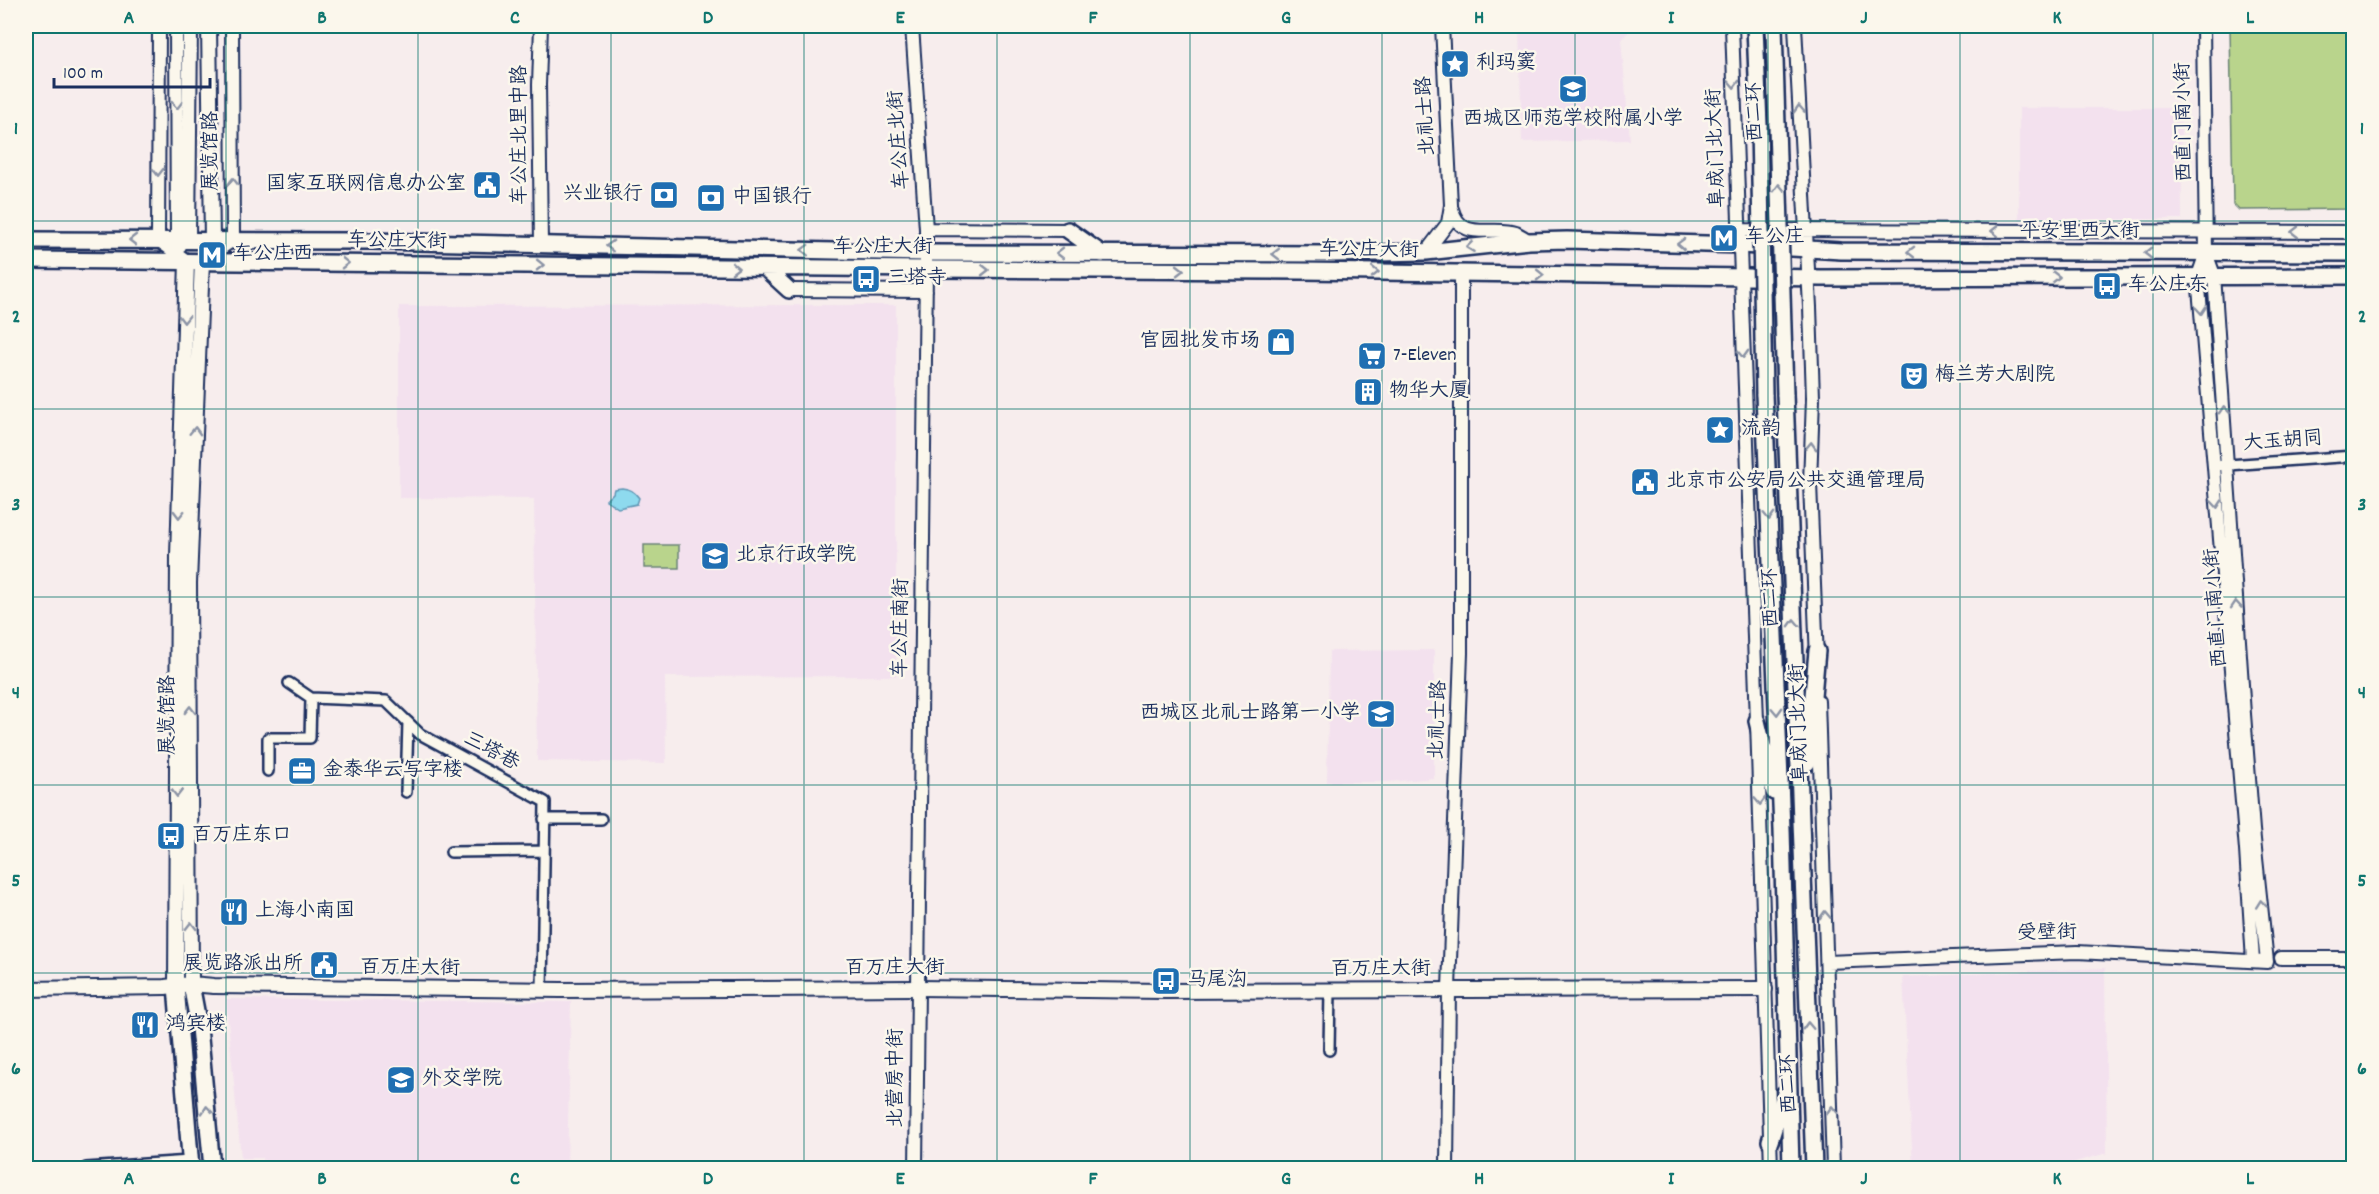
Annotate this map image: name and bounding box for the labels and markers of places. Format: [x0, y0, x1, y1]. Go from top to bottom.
place icon: 利玛窦 [1439, 48, 1471, 80]
place label: 利玛窦 [1476, 50, 1536, 78]
school or university icon: 西城区师范学校附属小学 [1557, 73, 1589, 105]
place label: 西城区师范学校附属小学 [1463, 106, 1683, 134]
public building icon: 国家互联网信息办公室 [471, 169, 503, 201]
place label: 国家互联网信息办公室 [266, 171, 466, 199]
bank icon: 兴业银行 [648, 179, 680, 211]
place label: 兴业银行 [563, 181, 643, 209]
bank icon: 中国银行 [695, 182, 727, 214]
place label: 中国银行 [732, 184, 812, 212]
metro station icon: 车公庄 [1708, 222, 1740, 254]
place label: 车公庄 [1745, 224, 1805, 252]
metro station icon: 车公庄西 [196, 239, 228, 271]
place label: 车公庄西 [233, 241, 313, 269]
bus stop icon: 三塔寺 [850, 263, 882, 295]
place label: 三塔寺 [887, 265, 947, 293]
bus stop icon: 车公庄东 [2091, 270, 2123, 302]
place label: 车公庄东 [2128, 272, 2208, 300]
shop icon: 官园批发市场 [1265, 326, 1297, 358]
place label: 官园批发市场 [1140, 328, 1260, 356]
supermarket icon: 7-Eleven [1356, 340, 1388, 372]
place label: 7-Eleven [1393, 342, 1457, 370]
theatre icon: 梅兰芳大剧院 [1898, 360, 1930, 392]
place label: 梅兰芳大剧院 [1935, 362, 2055, 390]
building icon: 物华大厦 [1352, 376, 1384, 408]
place label: 物华大厦 [1389, 378, 1469, 406]
place icon: 流韵 [1704, 414, 1736, 446]
place label: 流韵 [1741, 416, 1781, 444]
public building icon: 北京市公安局公共交通管理局 [1629, 466, 1661, 498]
place label: 北京市公安局公共交通管理局 [1666, 468, 1926, 496]
school or university icon: 北京行政学院 [699, 540, 731, 572]
place label: 北京行政学院 [736, 542, 856, 570]
school or university icon: 西城区北礼士路第一小学 [1365, 698, 1397, 730]
place label: 西城区北礼士路第一小学 [1140, 700, 1360, 728]
office icon: 金泰华云写字楼 [286, 755, 318, 787]
place label: 金泰华云写字楼 [323, 757, 463, 785]
bus stop icon: 百万庄东口 [155, 820, 187, 852]
place label: 百万庄东口 [192, 822, 292, 850]
restaurant icon: 上海小南国 [218, 896, 250, 928]
place label: 上海小南国 [255, 898, 355, 926]
public building icon: 展览路派出所 [308, 949, 340, 981]
place label: 展览路派出所 [183, 951, 303, 979]
bus stop icon: 马尾沟 [1150, 965, 1182, 997]
place label: 马尾沟 [1187, 967, 1247, 995]
restaurant icon: 鸿宾楼 [129, 1009, 161, 1041]
place label: 鸿宾楼 [166, 1011, 226, 1039]
school or university icon: 外交学院 [385, 1064, 417, 1096]
place label: 外交学院 [422, 1066, 502, 1094]

